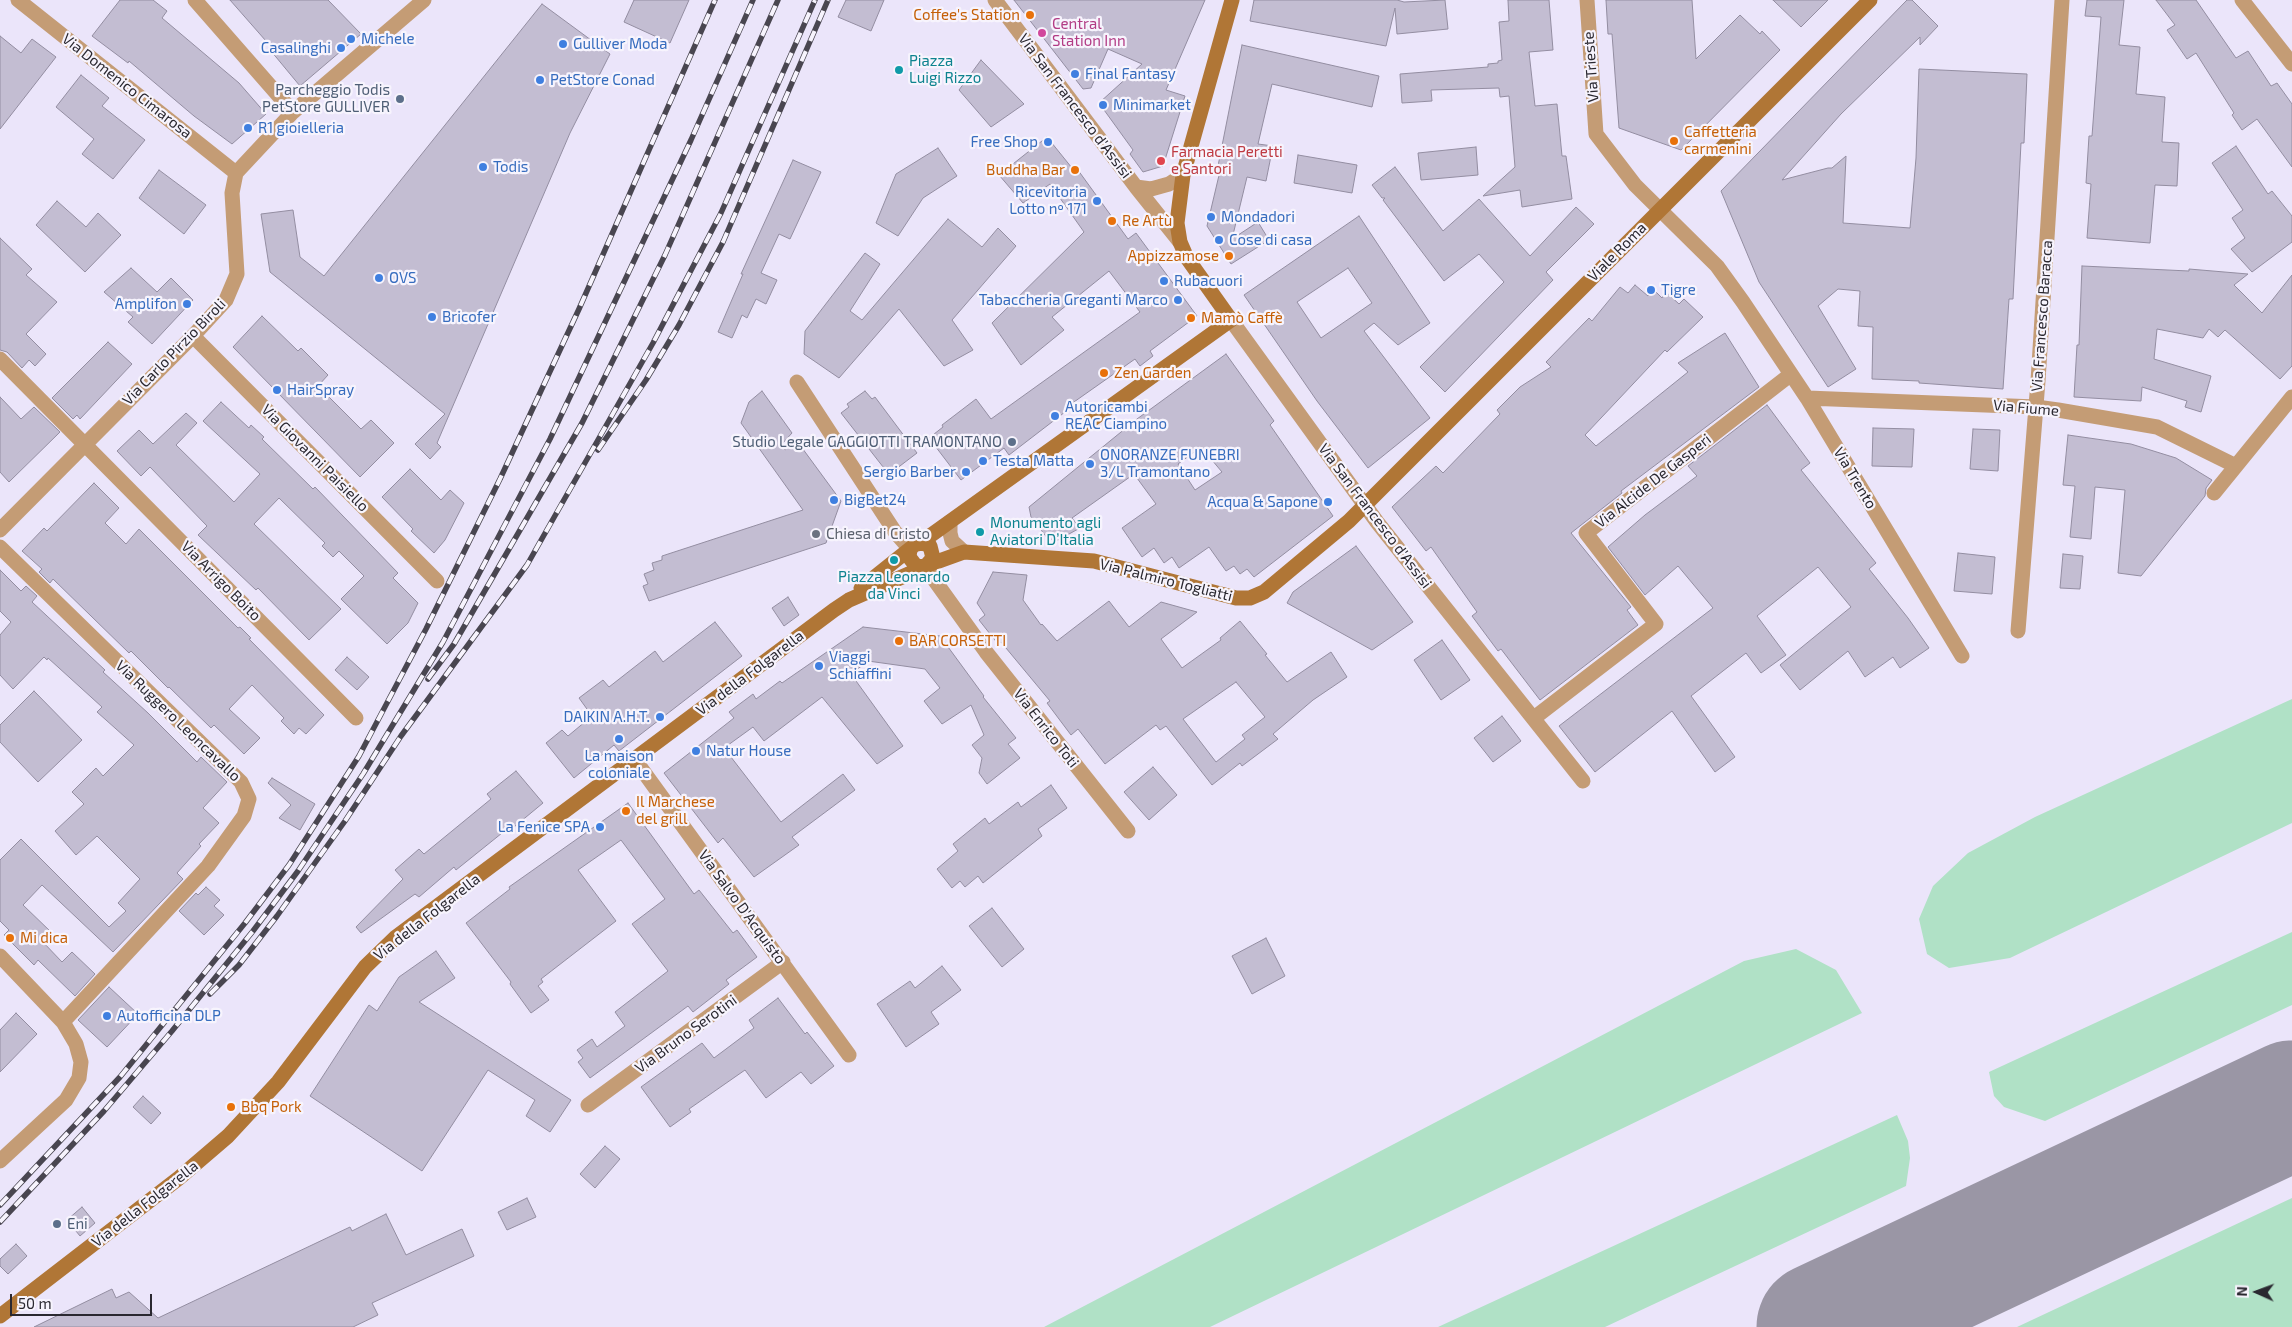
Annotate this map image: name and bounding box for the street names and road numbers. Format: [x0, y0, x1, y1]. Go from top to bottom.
street label: Via Domenico Cimarosa [59, 30, 195, 142]
street label: Via San Francesco d'Assisi [1015, 30, 1135, 182]
street label: Via Trieste [1580, 31, 1602, 103]
street label: Viale Roma [1584, 219, 1650, 285]
street label: Via Francesco Baracca [2028, 240, 2056, 392]
street label: Via Carlo Pirzio Biroli [119, 295, 229, 409]
street label: Via Fiume [1992, 396, 2060, 420]
street label: Via Giovanni Paisiello [258, 401, 372, 515]
street label: Via Alcide De Gasperi [1591, 430, 1715, 532]
street label: Via San Francesco d'Assisi [1315, 440, 1435, 592]
street label: Via Trento [1830, 444, 1880, 512]
street label: Via Arrigo Boito [177, 537, 265, 625]
street label: Via Palmiro Togliatti [1098, 555, 1234, 605]
street label: Via della Folgarella [693, 627, 807, 719]
street label: Via Ruggero Leoncavallo [112, 657, 244, 785]
street label: Via Enrico Toti [1010, 685, 1082, 771]
street label: Via Salvo D'Acquisto [695, 846, 789, 968]
street label: Via della Folgarella [370, 870, 484, 964]
street label: Via Bruno Serotini [632, 991, 740, 1077]
street label: Via della Folgarella [88, 1157, 202, 1251]

